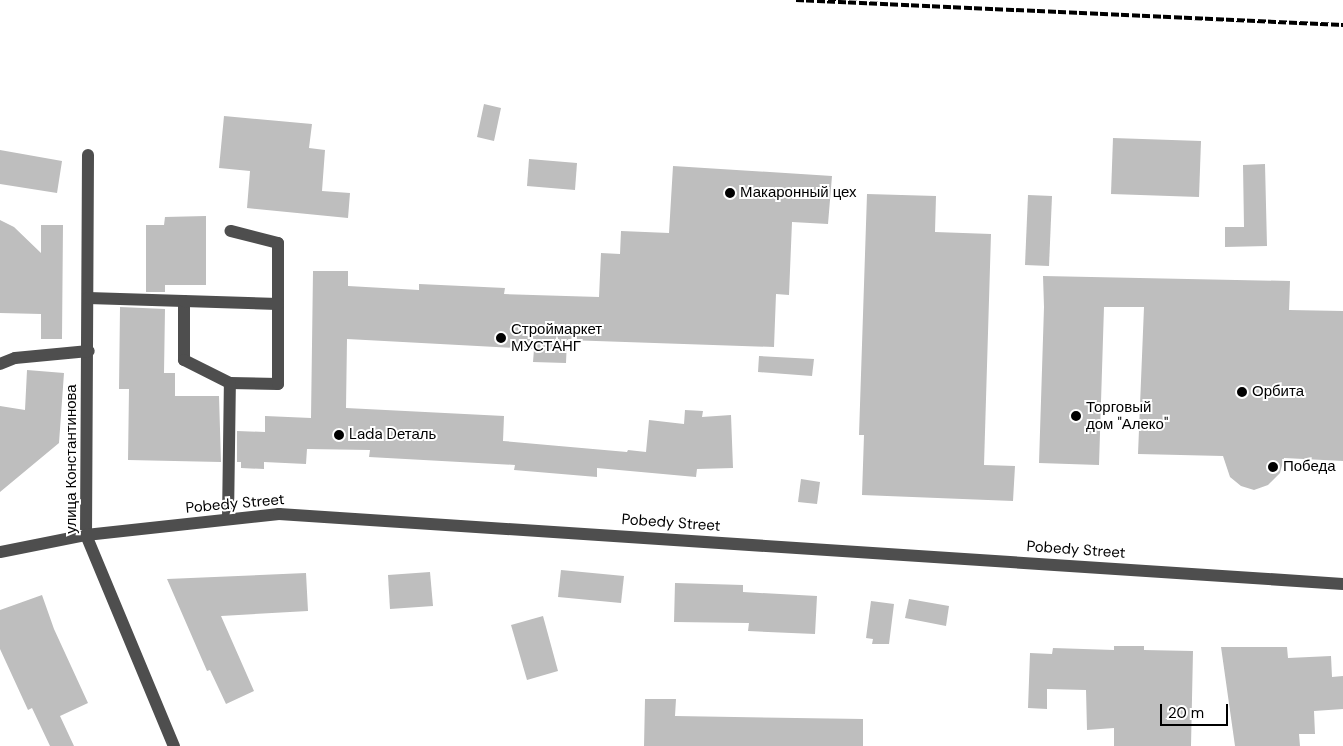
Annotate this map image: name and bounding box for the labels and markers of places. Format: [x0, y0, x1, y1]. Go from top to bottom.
place label: Макаронный цех [740, 184, 857, 202]
marker: Макаронный цех [724, 187, 736, 199]
place label: Строймаркет МУСТАНГ [511, 320, 602, 355]
marker: Строймаркет МУСТАНГ [495, 332, 507, 344]
place label: Орбита [1252, 383, 1304, 401]
marker: Орбита [1236, 386, 1248, 398]
place label: Торговый дом "Алеко" [1086, 398, 1168, 433]
marker: Торговый дом "Алеко" [1070, 410, 1082, 422]
place label: Lada Dеталь [349, 426, 436, 444]
marker: Lada Dеталь [333, 429, 345, 441]
place label: Победа [1283, 458, 1336, 476]
marker: Победа [1267, 461, 1279, 473]

